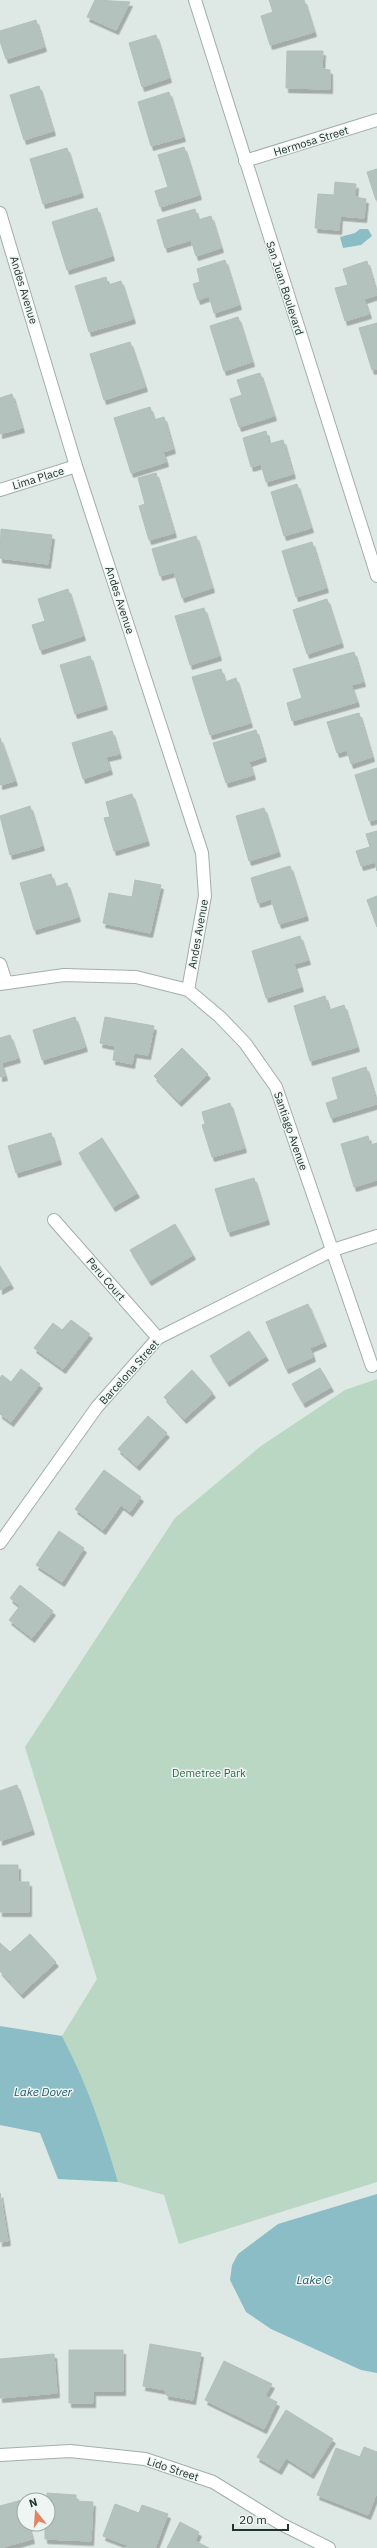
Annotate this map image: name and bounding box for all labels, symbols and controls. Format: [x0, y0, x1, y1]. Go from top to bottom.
street label: Hermosa Street [272, 123, 350, 159]
street label: San Juan Boulevard [263, 239, 307, 337]
street label: Andes Avenue [7, 254, 41, 326]
street label: Lima Place [10, 464, 66, 492]
street label: Andes Avenue [102, 564, 138, 636]
street label: Andes Avenue [185, 898, 211, 970]
street label: Santiago Avenue [271, 1090, 311, 1172]
street label: Peru Court [83, 1255, 129, 1304]
street label: Barcelona Street [96, 1337, 162, 1407]
park label: Demetree Park [172, 1766, 246, 1780]
water label: Lake Dover [14, 2084, 73, 2099]
water label: Lake C [297, 2272, 332, 2287]
street label: Lido Street [145, 2454, 201, 2484]
north arrow [16, 2492, 56, 2532]
text: N [27, 2495, 39, 2510]
scale bar [233, 2506, 288, 2532]
text: 20 m [239, 2512, 267, 2527]

